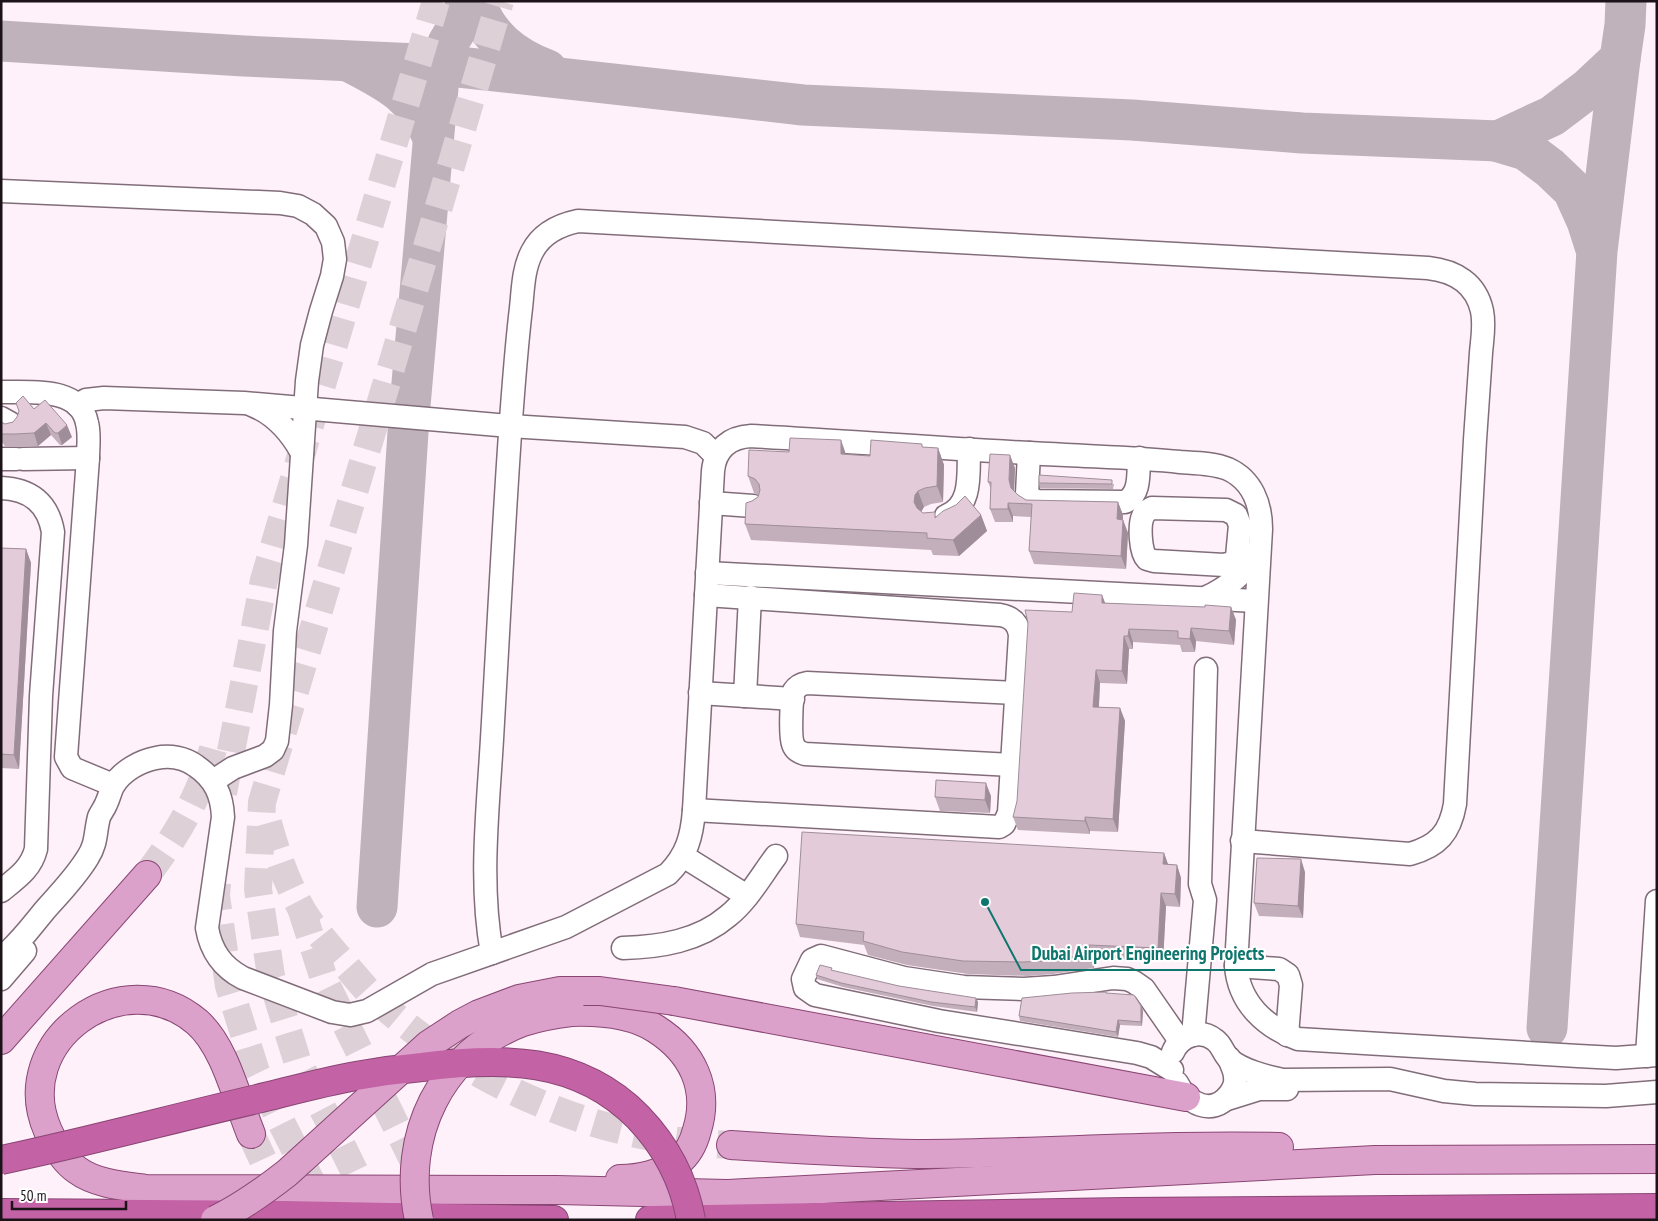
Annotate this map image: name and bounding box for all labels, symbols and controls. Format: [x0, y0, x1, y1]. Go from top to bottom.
callout: Dubai Airport Engineering Projects [1021, 936, 1275, 970]
text: Dubai Airport Engineering Projects [1032, 941, 1265, 965]
scale bar [12, 1178, 126, 1210]
text: 50 m [20, 1186, 46, 1205]

